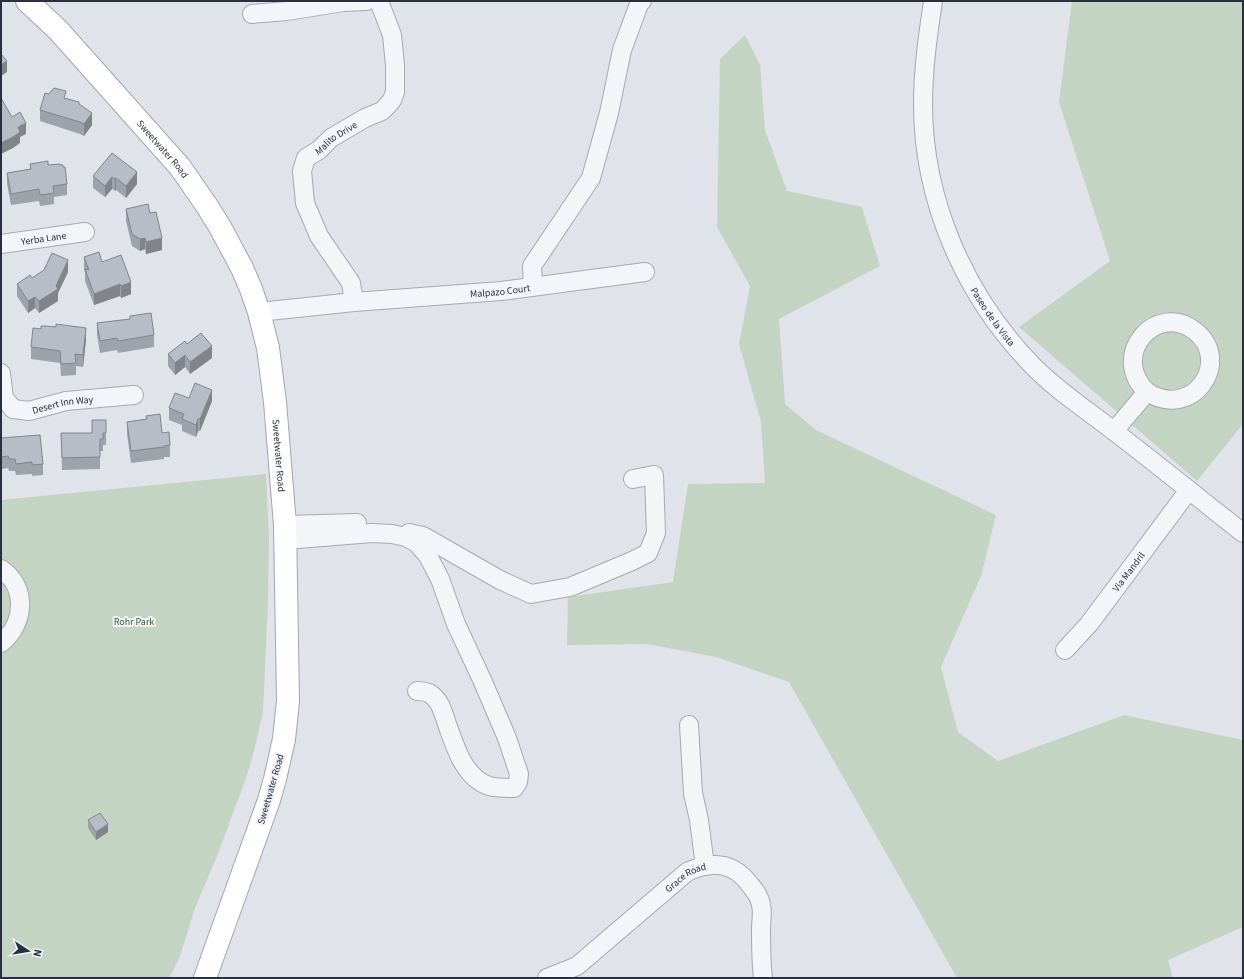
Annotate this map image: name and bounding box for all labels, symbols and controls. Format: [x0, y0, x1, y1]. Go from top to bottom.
street label: Sweetwater Road [133, 117, 192, 181]
street label: Malito Drive [313, 118, 360, 159]
street label: Yerba Lane [19, 229, 67, 249]
street label: Malpazo Court [470, 281, 532, 301]
street label: Paseo de la Vista [967, 285, 1018, 349]
street label: Desert Inn Way [31, 393, 94, 418]
street label: Sweetwater Road [268, 419, 288, 493]
street label: Via Mandril [1110, 549, 1149, 595]
park label: Rohr Park [114, 615, 154, 629]
street label: Sweetwater Road [254, 752, 288, 826]
street label: Grace Road [662, 860, 707, 896]
north arrow [8, 931, 48, 971]
text: N [29, 948, 45, 958]

